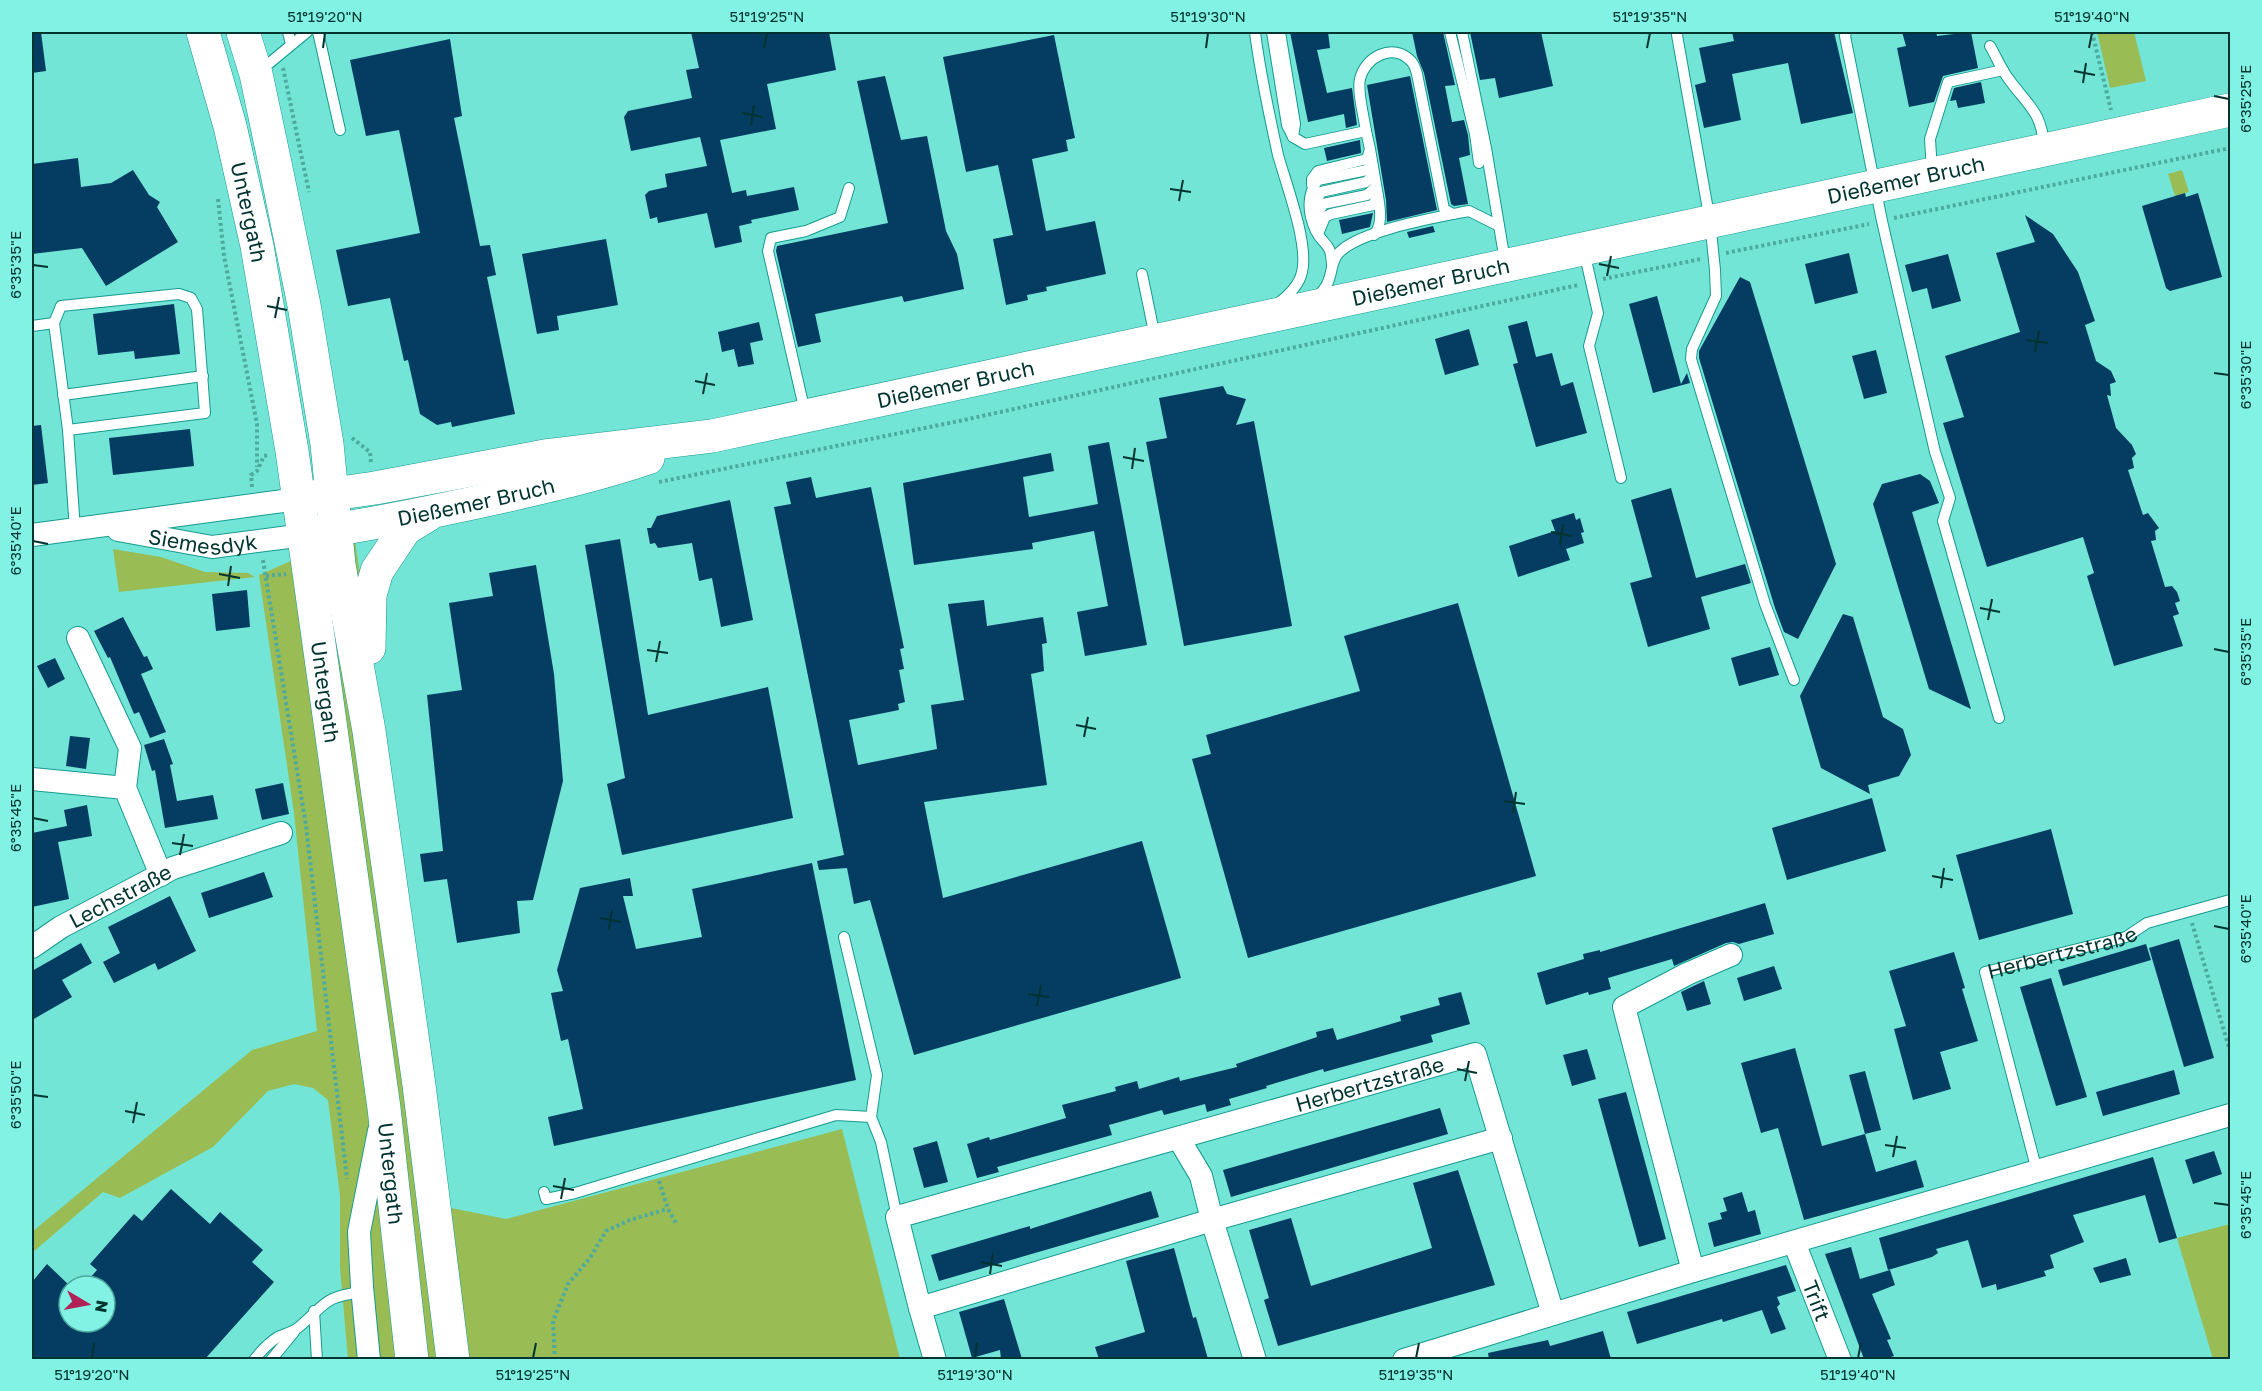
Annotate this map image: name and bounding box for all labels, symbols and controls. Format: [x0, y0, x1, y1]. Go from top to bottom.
text: 51°19'20"N [287, 7, 363, 25]
text: 51°19'25"N [730, 7, 804, 25]
text: 51°19'30"N [1170, 7, 1246, 25]
text: 51°19'35"N [1612, 7, 1688, 25]
text: 51°19'40"N [2054, 7, 2130, 25]
text: 6°35'25"E [2236, 65, 2254, 133]
street label: Dießemer Bruch [1825, 150, 1987, 209]
street label: Untergath [225, 159, 273, 264]
text: 6°35'35"E [6, 231, 24, 299]
street label: Dießemer Bruch [1349, 252, 1512, 311]
text: 6°35'30"E [2236, 341, 2254, 409]
street label: Dießemer Bruch [874, 354, 1037, 413]
street label: Dießemer Bruch [395, 472, 557, 531]
text: 6°35'40"E [6, 506, 24, 576]
street label: Siemesdyk [146, 523, 259, 560]
text: 6°35'35"E [2236, 618, 2254, 686]
street label: Untergath [306, 639, 346, 744]
text: 6°35'45"E [6, 784, 24, 852]
street label: Lechstraße [64, 858, 176, 934]
text: 6°35'40"E [2236, 894, 2254, 964]
street label: Herbertzstraße [1984, 920, 2142, 984]
street label: Herbertzstraße [1292, 1050, 1447, 1117]
text: 6°35'50"E [6, 1061, 24, 1129]
street label: Untergath [373, 1121, 410, 1226]
text: 6°35'45"E [2236, 1171, 2254, 1239]
north arrow [57, 1274, 117, 1334]
street label: Trift [1797, 1277, 1836, 1325]
text: N [91, 1299, 113, 1314]
text: 51°19'20"N [54, 1365, 130, 1383]
text: 51°19'25"N [496, 1365, 570, 1383]
text: 51°19'30"N [937, 1365, 1013, 1383]
text: 51°19'35"N [1378, 1365, 1454, 1383]
text: 51°19'40"N [1820, 1365, 1896, 1383]

